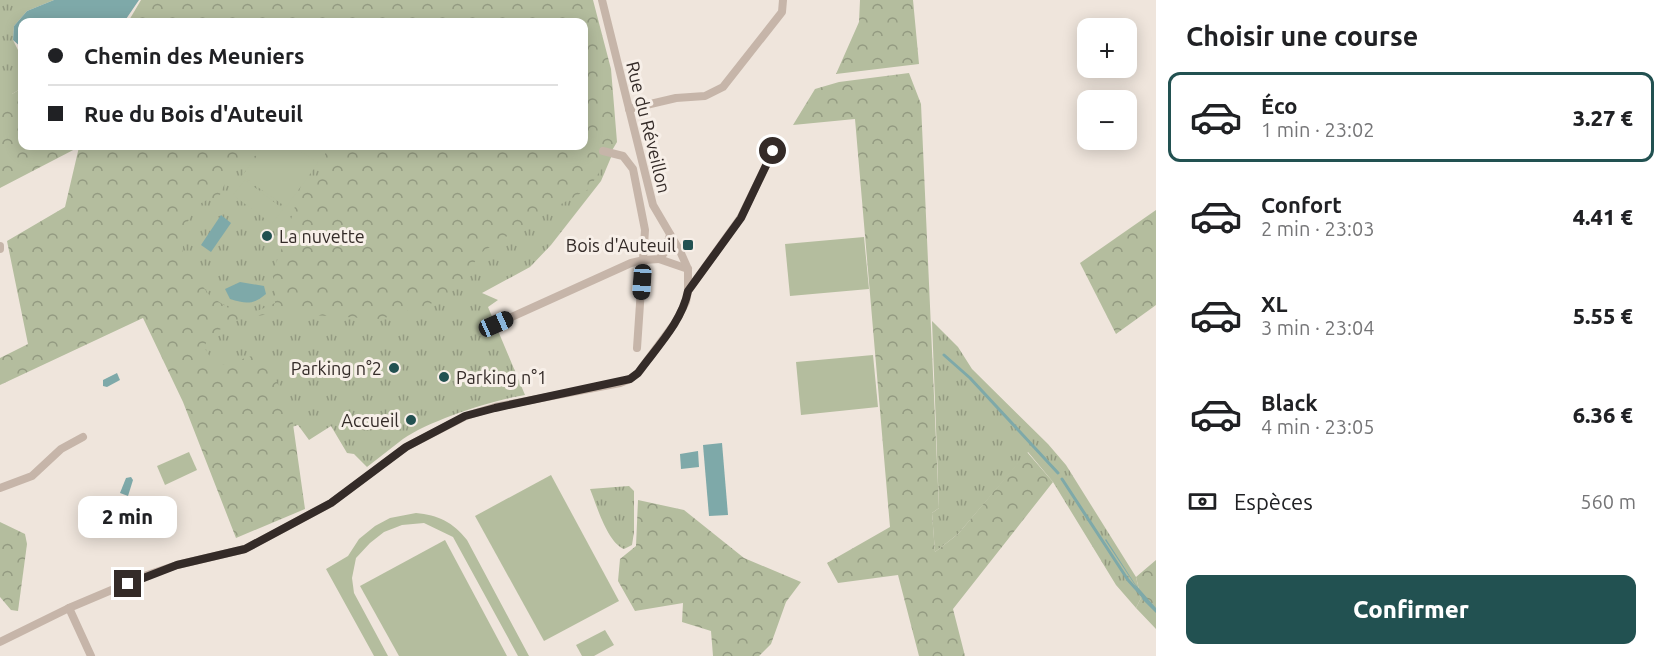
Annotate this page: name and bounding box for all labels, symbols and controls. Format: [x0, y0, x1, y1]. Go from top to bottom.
map controls [1077, 18, 1137, 150]
button: + [1077, 18, 1137, 78]
text: Choisir une course [1186, 21, 1418, 51]
text: Chemin des Meuniers [84, 43, 304, 68]
street label: Rue du Réveillon [623, 59, 675, 195]
button: − [1077, 90, 1137, 150]
icon: car [1189, 90, 1243, 144]
text: Éco [1261, 93, 1298, 118]
text: Rue du Bois d'Auteuil [84, 101, 303, 126]
text: 3.27 € [1573, 105, 1633, 130]
text: 1 min · 23:02 [1261, 118, 1375, 141]
route start [759, 137, 786, 164]
icon: car [1189, 189, 1243, 243]
text: Confort [1261, 192, 1342, 217]
text: 4.41 € [1573, 204, 1633, 229]
text: 2 min · 23:03 [1261, 217, 1375, 240]
place label: La nuvette [279, 226, 365, 246]
marker: La nuvette [260, 229, 274, 243]
place label: Bois d'Auteuil [566, 235, 676, 255]
marker: Bois d'Auteuil [681, 238, 695, 252]
car [632, 263, 652, 301]
icon: car [1189, 288, 1243, 342]
text: XL [1261, 291, 1288, 316]
text: 5.55 € [1573, 303, 1633, 328]
car [476, 308, 516, 340]
text: 3 min · 23:04 [1261, 316, 1375, 339]
place label: Parking n°2 [291, 358, 382, 378]
marker: Parking n°2 [387, 361, 401, 375]
place label: Parking n°1 [456, 367, 547, 387]
marker: Parking n°1 [437, 370, 451, 384]
icon: car [1189, 387, 1243, 441]
text: Black [1261, 390, 1318, 415]
text: 6.36 € [1573, 402, 1633, 427]
place label: Accueil [341, 410, 399, 430]
marker: Accueil [404, 413, 418, 427]
text: 4 min · 23:05 [1261, 415, 1375, 438]
icon: cash [1186, 485, 1219, 518]
text: Espèces [1234, 489, 1313, 514]
text: 560 m [1580, 490, 1636, 513]
callout: 2 min [78, 497, 178, 539]
text: 2 min [102, 505, 153, 528]
route end [114, 570, 141, 597]
button: Confirmer [1186, 575, 1636, 644]

